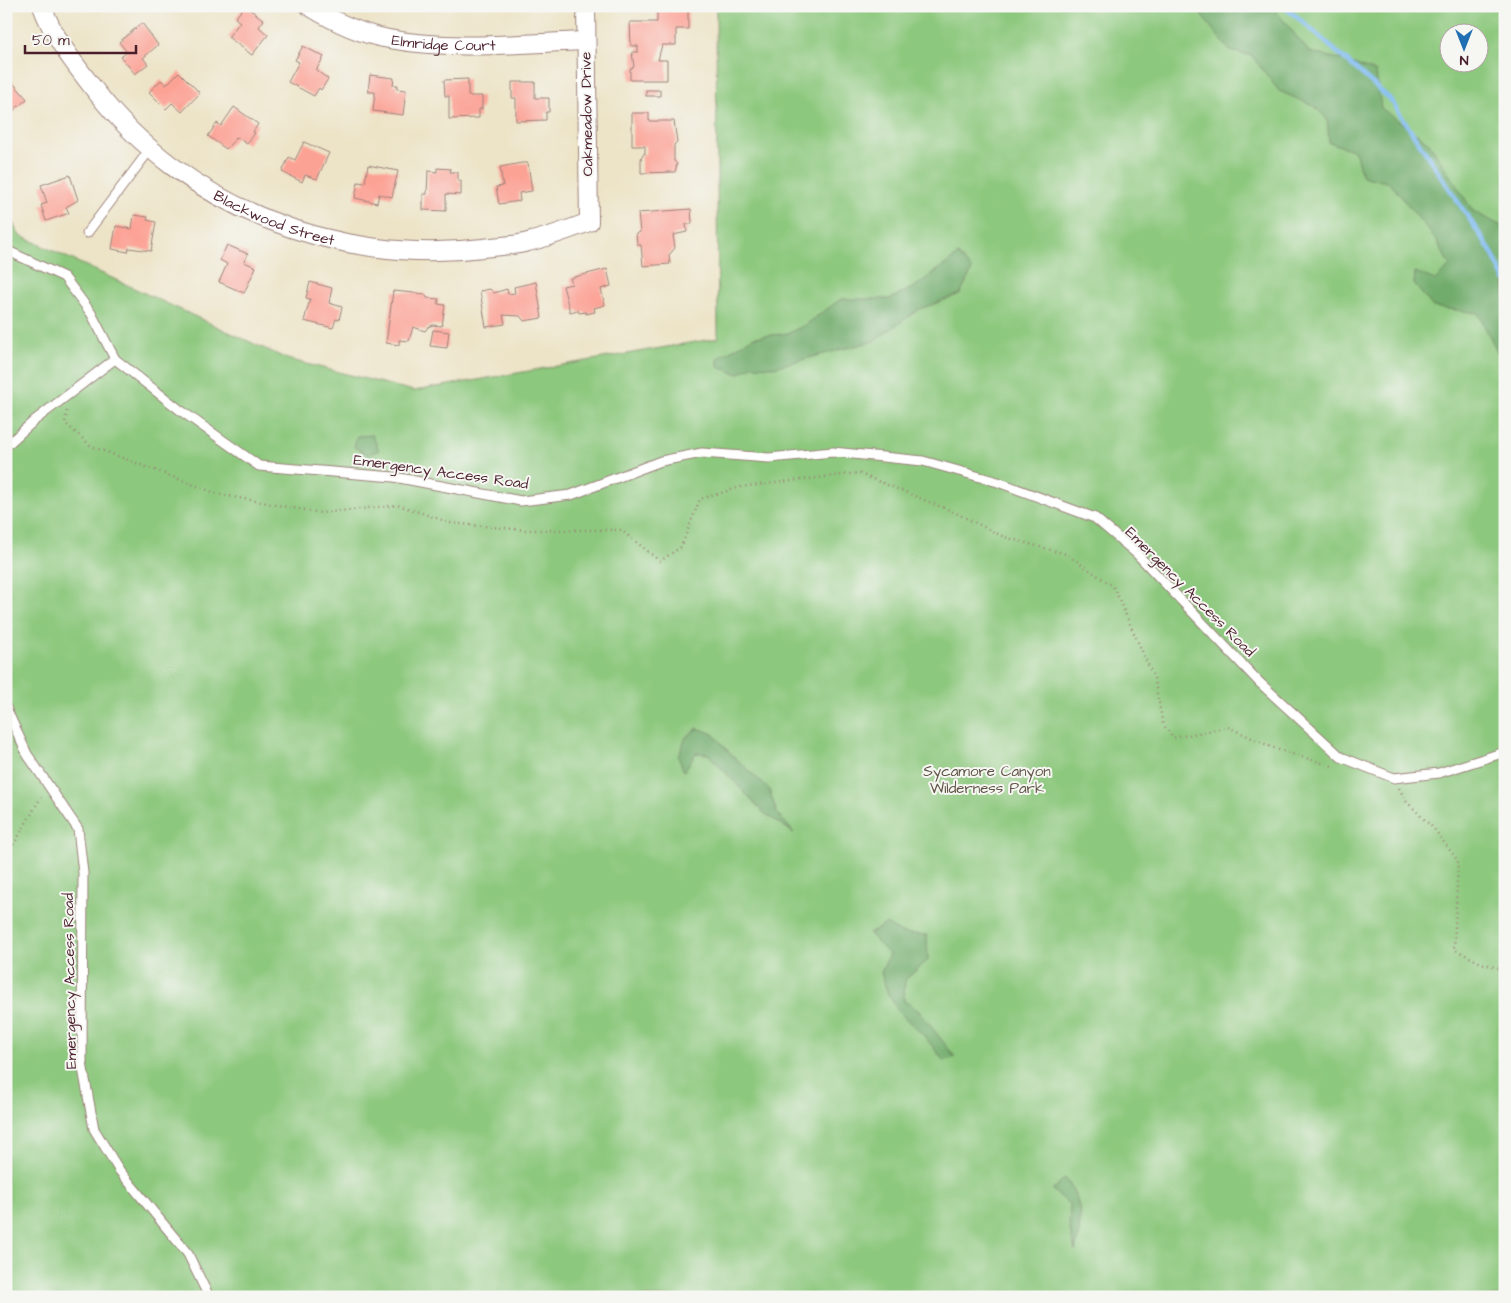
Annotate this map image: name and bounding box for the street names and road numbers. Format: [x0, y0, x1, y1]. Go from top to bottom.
street label: Elmridge Court [390, 29, 496, 56]
street label: Oakmeadow Drive [575, 51, 599, 177]
street label: Blackwood Street [210, 185, 337, 251]
street label: Emergency Access Road [352, 449, 530, 496]
street label: Emergency Access Road [1120, 522, 1260, 663]
street label: Emergency Access Road [58, 892, 83, 1069]

